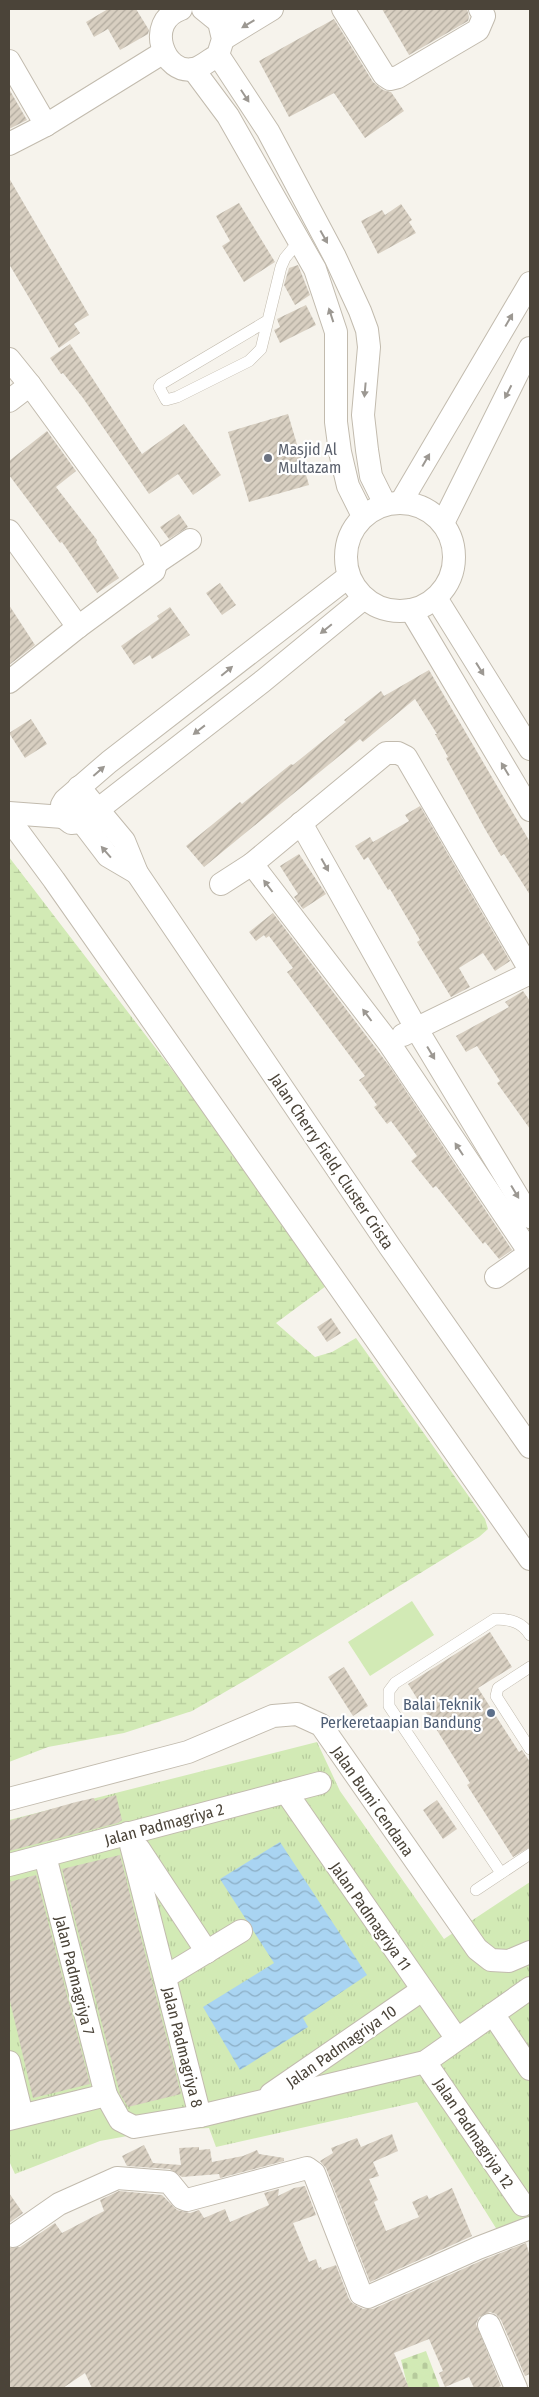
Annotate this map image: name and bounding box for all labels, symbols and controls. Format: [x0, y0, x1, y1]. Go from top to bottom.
one-way arrow [241, 19, 254, 28]
one-way arrow [240, 89, 249, 103]
one-way arrow [320, 231, 329, 244]
one-way arrow [327, 307, 335, 322]
one-way arrow [504, 313, 513, 326]
one-way arrow [361, 383, 369, 399]
one-way arrow [504, 385, 512, 399]
place label: Masjid Al Multazam [278, 440, 341, 477]
marker: Masjid Al Multazam [262, 452, 274, 464]
one-way arrow [422, 453, 431, 466]
one-way arrow [320, 624, 333, 635]
one-way arrow [476, 662, 485, 676]
one-way arrow [221, 665, 233, 677]
one-way arrow [193, 725, 206, 736]
one-way arrow [501, 762, 510, 775]
one-way arrow [92, 765, 105, 776]
one-way arrow [100, 846, 111, 859]
one-way arrow [321, 859, 330, 872]
one-way arrow [263, 880, 274, 893]
one-way arrow [362, 1009, 373, 1022]
one-way arrow [427, 1046, 436, 1059]
street label: Jalan Cherry Field, Cluster Crista [266, 1070, 398, 1253]
one-way arrow [454, 1142, 464, 1155]
one-way arrow [511, 1185, 520, 1198]
place label: Balai Teknik Perkeretaapian Bandung [320, 1695, 482, 1732]
marker: Balai Teknik Perkeretaapian Bandung [485, 1707, 497, 1719]
street label: Jalan Bumi Cendana [327, 1742, 418, 1860]
street label: Jalan Padmagriya 2 [102, 1799, 226, 1850]
street label: Jalan Padmagriya 11 [326, 1858, 415, 1974]
street label: Jalan Padmagriya 7 [51, 1913, 99, 2037]
street label: Jalan Padmagriya 8 [158, 1985, 207, 2109]
street label: Jalan Padmagriya 10 [282, 2001, 400, 2092]
street label: Jalan Padmagriya 12 [430, 2074, 518, 2192]

